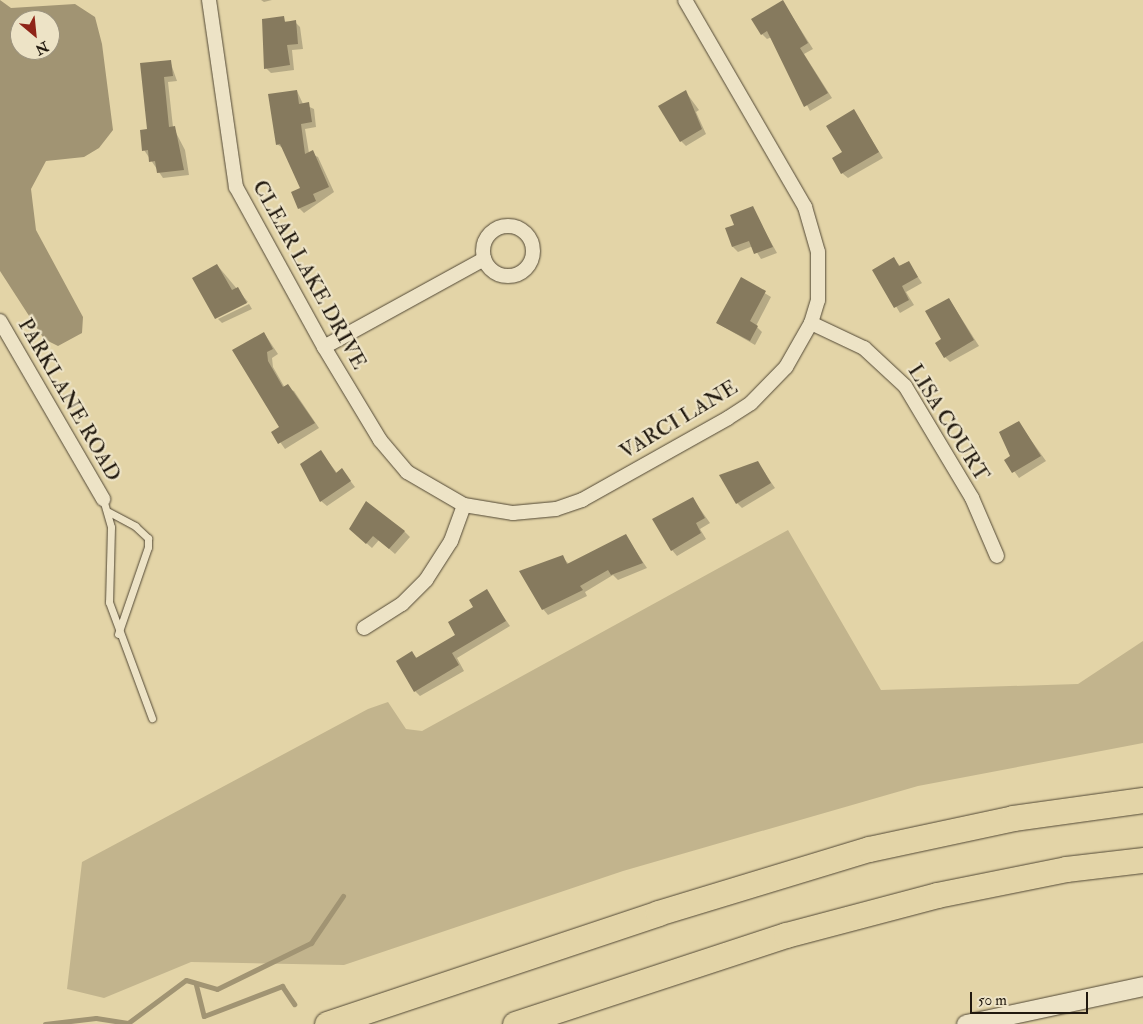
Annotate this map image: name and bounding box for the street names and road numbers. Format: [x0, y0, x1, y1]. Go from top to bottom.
street label: CLEAR LAKE DRIVE [247, 176, 371, 374]
street label: PARKLANE ROAD [12, 314, 126, 486]
street label: LISA COURT [902, 360, 994, 486]
street label: VARCI LANE [616, 375, 742, 465]

